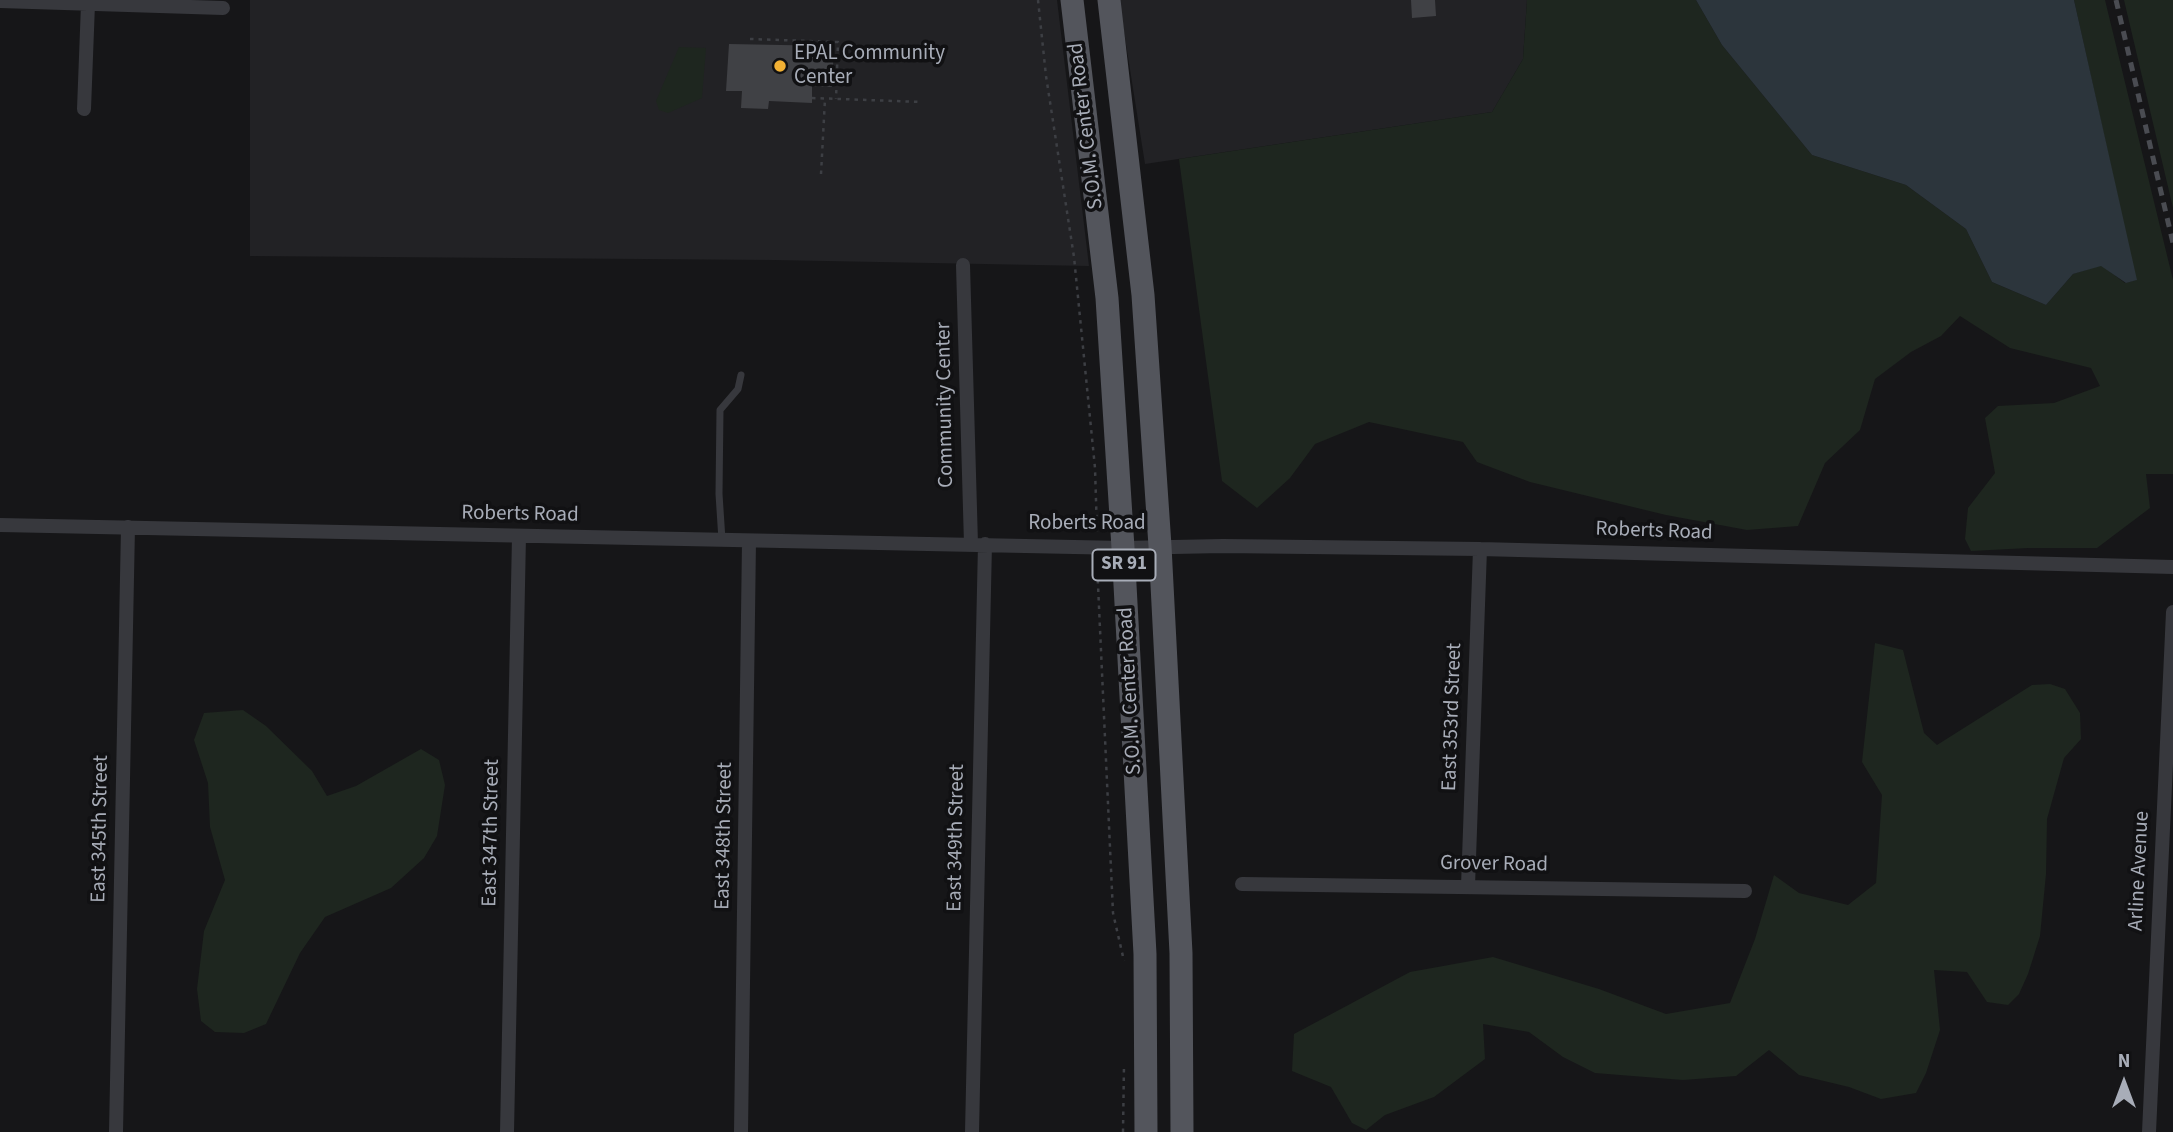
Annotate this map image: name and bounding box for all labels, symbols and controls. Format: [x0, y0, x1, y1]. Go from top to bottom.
place label: EPAL Community Center [794, 41, 945, 91]
street label: S.O.M. Center Road [1064, 41, 1110, 211]
marker: EPAL Community Center [772, 58, 788, 74]
street label: Community Center [932, 322, 960, 488]
street label: Roberts Road [461, 501, 579, 529]
street label: Roberts Road [1028, 511, 1146, 537]
street label: Roberts Road [1595, 517, 1713, 547]
road number: SR 91 [1092, 550, 1156, 580]
street label: S.O.M. Center Road [1114, 606, 1148, 776]
street label: East 353rd Street [1438, 643, 1468, 791]
street label: East 345th Street [87, 755, 115, 903]
street label: East 347th Street [478, 759, 506, 907]
street label: East 348th Street [711, 762, 739, 910]
street label: East 349th Street [943, 764, 971, 912]
street label: Arline Avenue [2124, 810, 2156, 932]
street label: Grover Road [1440, 851, 1548, 879]
north arrow [2089, 1048, 2159, 1118]
text: N [2118, 1048, 2130, 1075]

